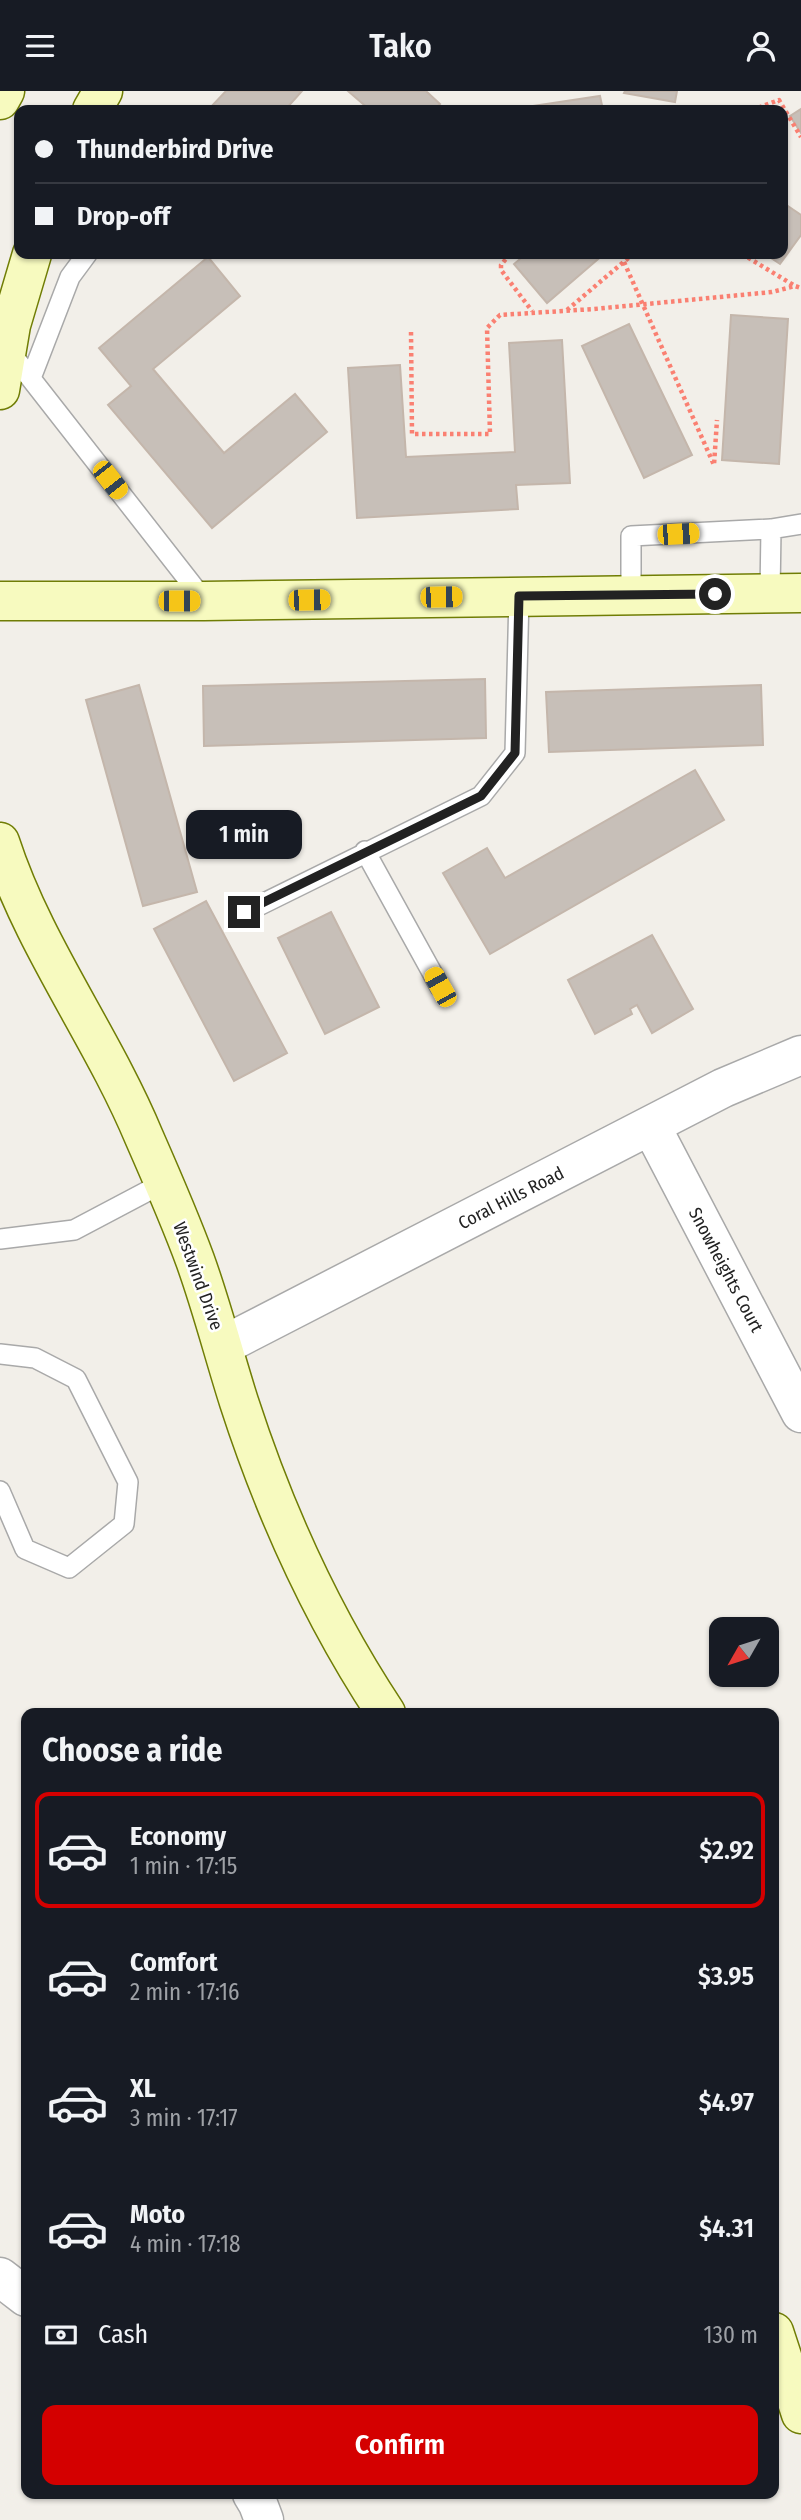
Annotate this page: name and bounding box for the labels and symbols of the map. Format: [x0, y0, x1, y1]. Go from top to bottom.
car [89, 457, 132, 503]
car [657, 522, 700, 546]
route start [699, 578, 731, 610]
car [420, 586, 463, 608]
car [288, 589, 331, 611]
car [159, 591, 201, 612]
callout: 1 min [186, 811, 302, 859]
route end [228, 896, 260, 928]
car [421, 964, 460, 1010]
street label: Coral Hills Road [454, 1162, 568, 1234]
street label: Snowheights Court [684, 1204, 768, 1336]
street label: Westwind Drive [168, 1219, 228, 1333]
north arrow [709, 1617, 779, 1687]

